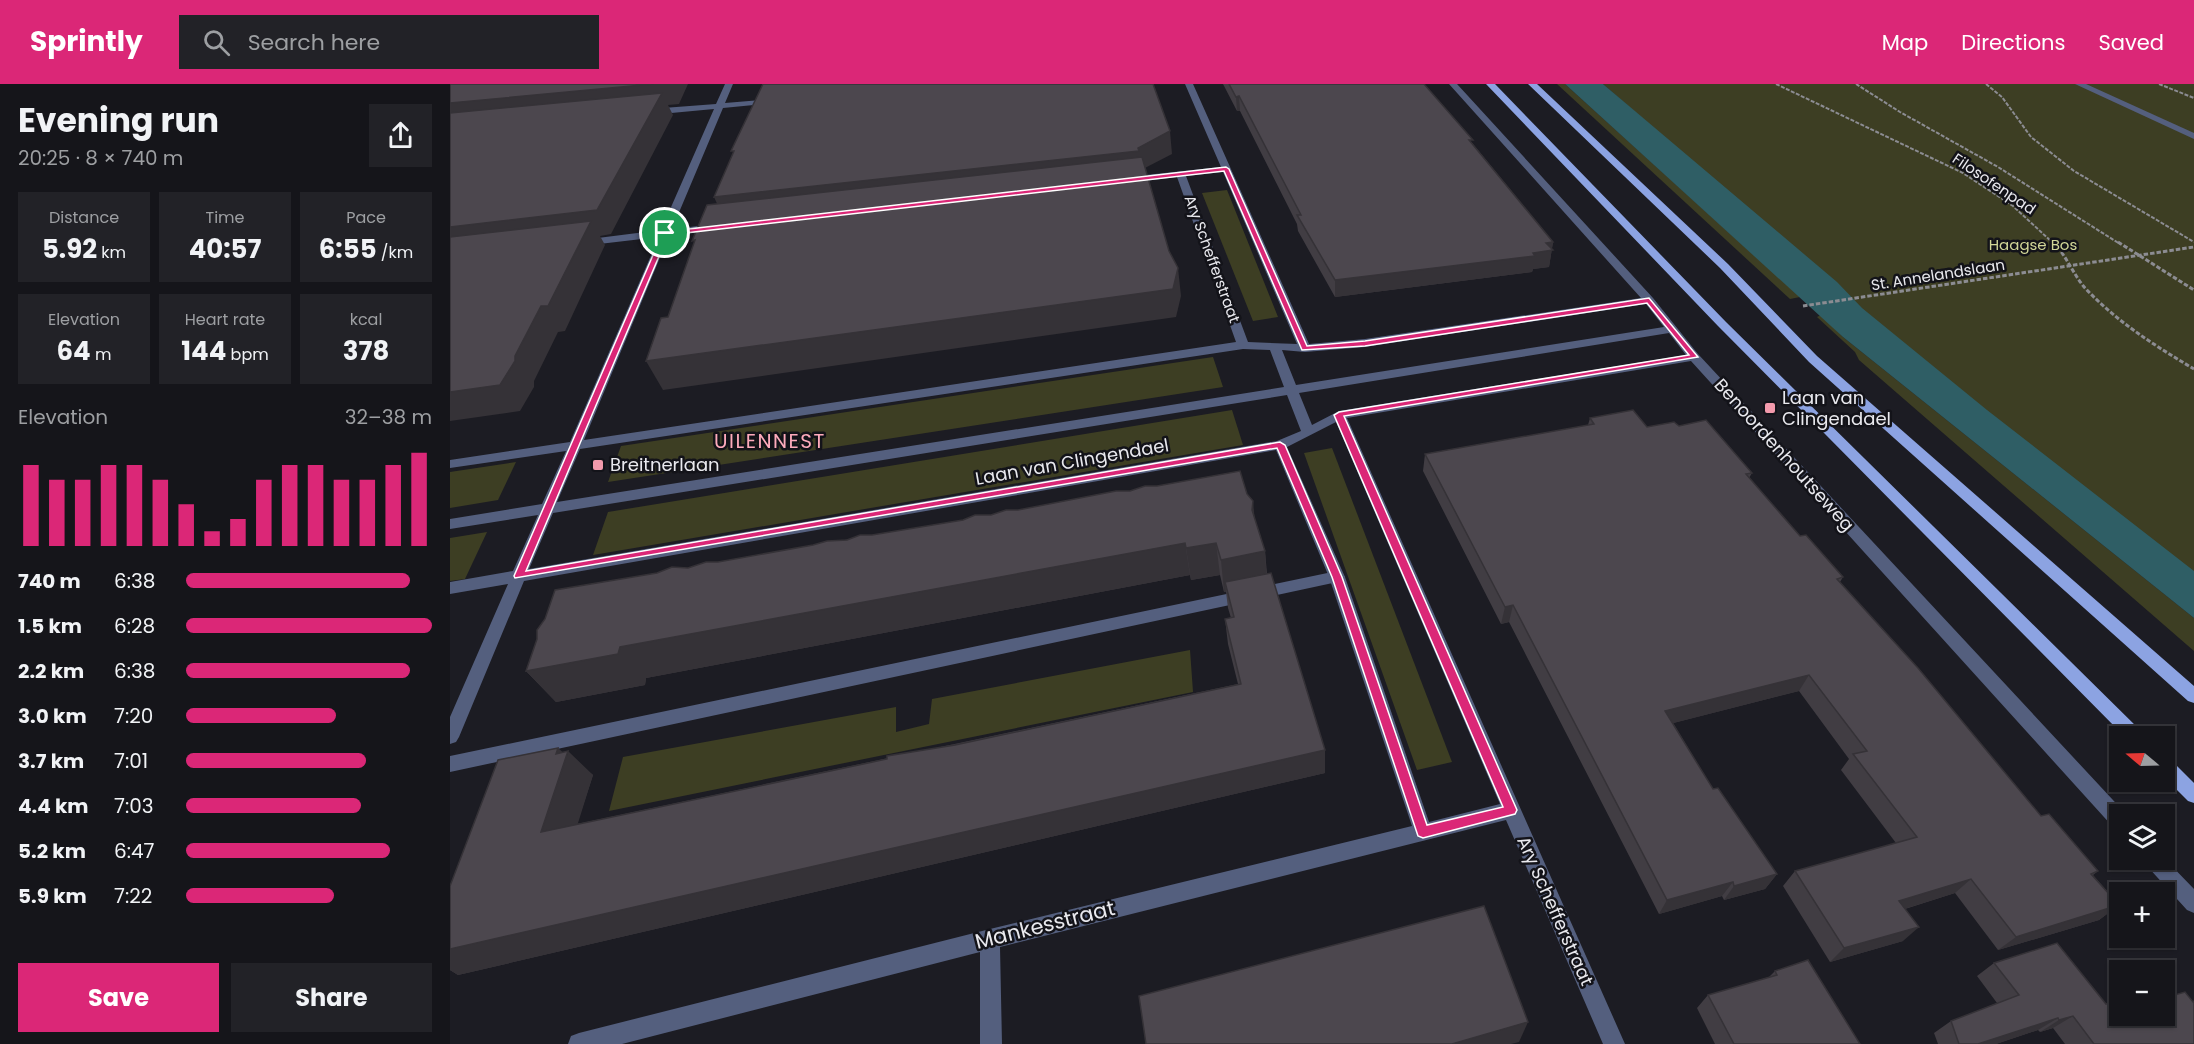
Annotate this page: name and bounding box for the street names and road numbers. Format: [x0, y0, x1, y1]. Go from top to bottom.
street label: Filosofenpad [1949, 148, 2040, 219]
street label: Ary Schefferstraat [1180, 192, 1245, 326]
street label: St. Annelandslaan [1870, 254, 2006, 295]
street label: Benoordenhoutseweg [1709, 373, 1860, 537]
street label: Laan van Clingendael [973, 432, 1171, 491]
street label: Ary Schefferstraat [1511, 832, 1600, 990]
street label: Mankesstraat [972, 893, 1118, 956]

